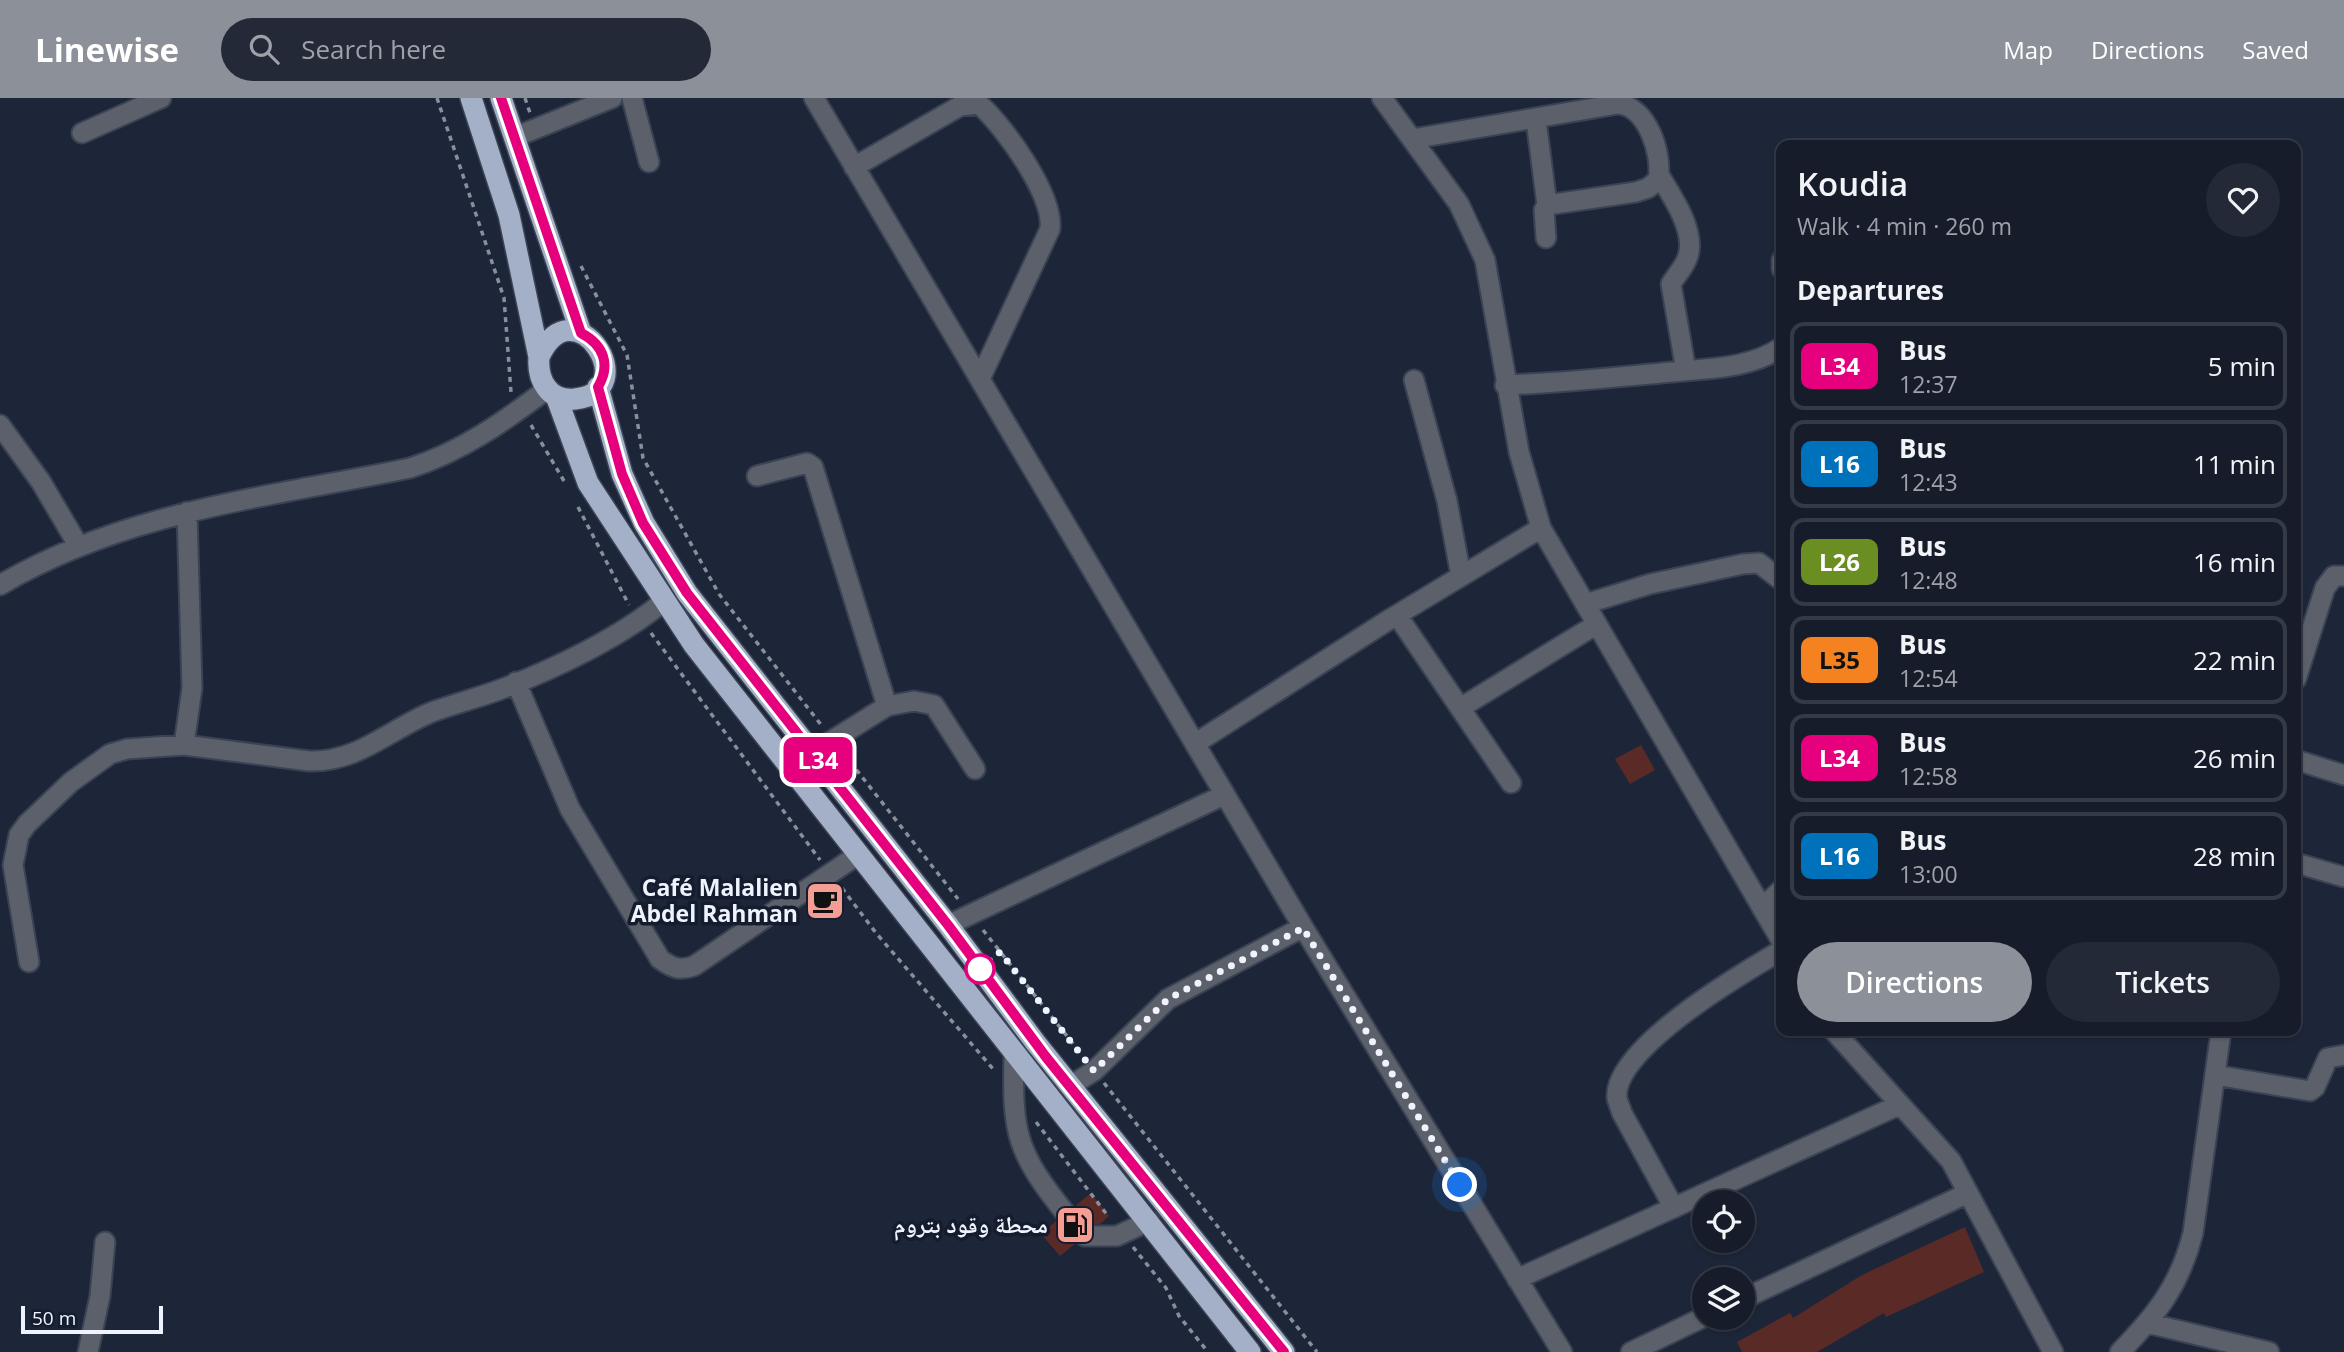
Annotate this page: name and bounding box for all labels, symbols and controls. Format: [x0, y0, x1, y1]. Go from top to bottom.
search box [221, 18, 711, 81]
text: Linewise [35, 27, 179, 72]
icon: search [245, 30, 283, 68]
text: Search here [301, 31, 446, 67]
text: Map [2003, 33, 2053, 66]
text: Directions [2091, 33, 2204, 66]
text: Saved [2242, 33, 2309, 66]
text: Koudia [1797, 161, 1908, 206]
button: heart [2206, 163, 2280, 237]
text: Walk · 4 min · 260 m [1797, 210, 2012, 242]
text: Departures [1797, 272, 1944, 308]
text: Bus [1899, 332, 1946, 368]
text: 5 min [2208, 348, 2276, 384]
text: L34 [1819, 349, 1860, 382]
text: 12:37 [1899, 368, 1958, 400]
text: Bus [1899, 430, 1946, 466]
text: 11 min [2193, 446, 2276, 482]
text: L16 [1819, 447, 1860, 480]
text: 12:43 [1899, 466, 1958, 498]
text: Bus [1899, 528, 1946, 564]
text: 16 min [2193, 544, 2276, 580]
text: L26 [1819, 545, 1860, 578]
text: 12:48 [1899, 564, 1958, 596]
text: Bus [1899, 626, 1946, 662]
text: 22 min [2193, 642, 2276, 678]
text: L35 [1819, 643, 1860, 676]
text: 12:54 [1899, 662, 1958, 694]
text: Bus [1899, 724, 1946, 760]
line badge: L34 [778, 737, 858, 783]
text: 26 min [2193, 740, 2276, 776]
text: L34 [1819, 741, 1860, 774]
text: L34 [797, 743, 839, 776]
text: 12:58 [1899, 760, 1958, 792]
text: Bus [1899, 822, 1946, 858]
text: 28 min [2193, 838, 2276, 874]
text: L16 [1819, 839, 1860, 872]
text: 13:00 [1899, 858, 1958, 890]
place label: Café Malalien Abdel Rahman [631, 871, 798, 929]
cafe icon: Café Malalien Abdel Rahman [804, 880, 846, 922]
button: Directions [1797, 942, 2032, 1022]
button: Tickets [2046, 942, 2280, 1022]
unlabelled marker [965, 954, 995, 984]
your location [1442, 1167, 1477, 1202]
map controls [1692, 1190, 1755, 1330]
button: locate [1692, 1190, 1755, 1253]
fuel station icon: محطة وقود بتروم [1054, 1204, 1096, 1246]
place label: محطة وقود بتروم [894, 1208, 1048, 1241]
button: layers [1692, 1267, 1755, 1330]
scale bar [21, 1303, 163, 1335]
text: 50 m [32, 1305, 76, 1331]

